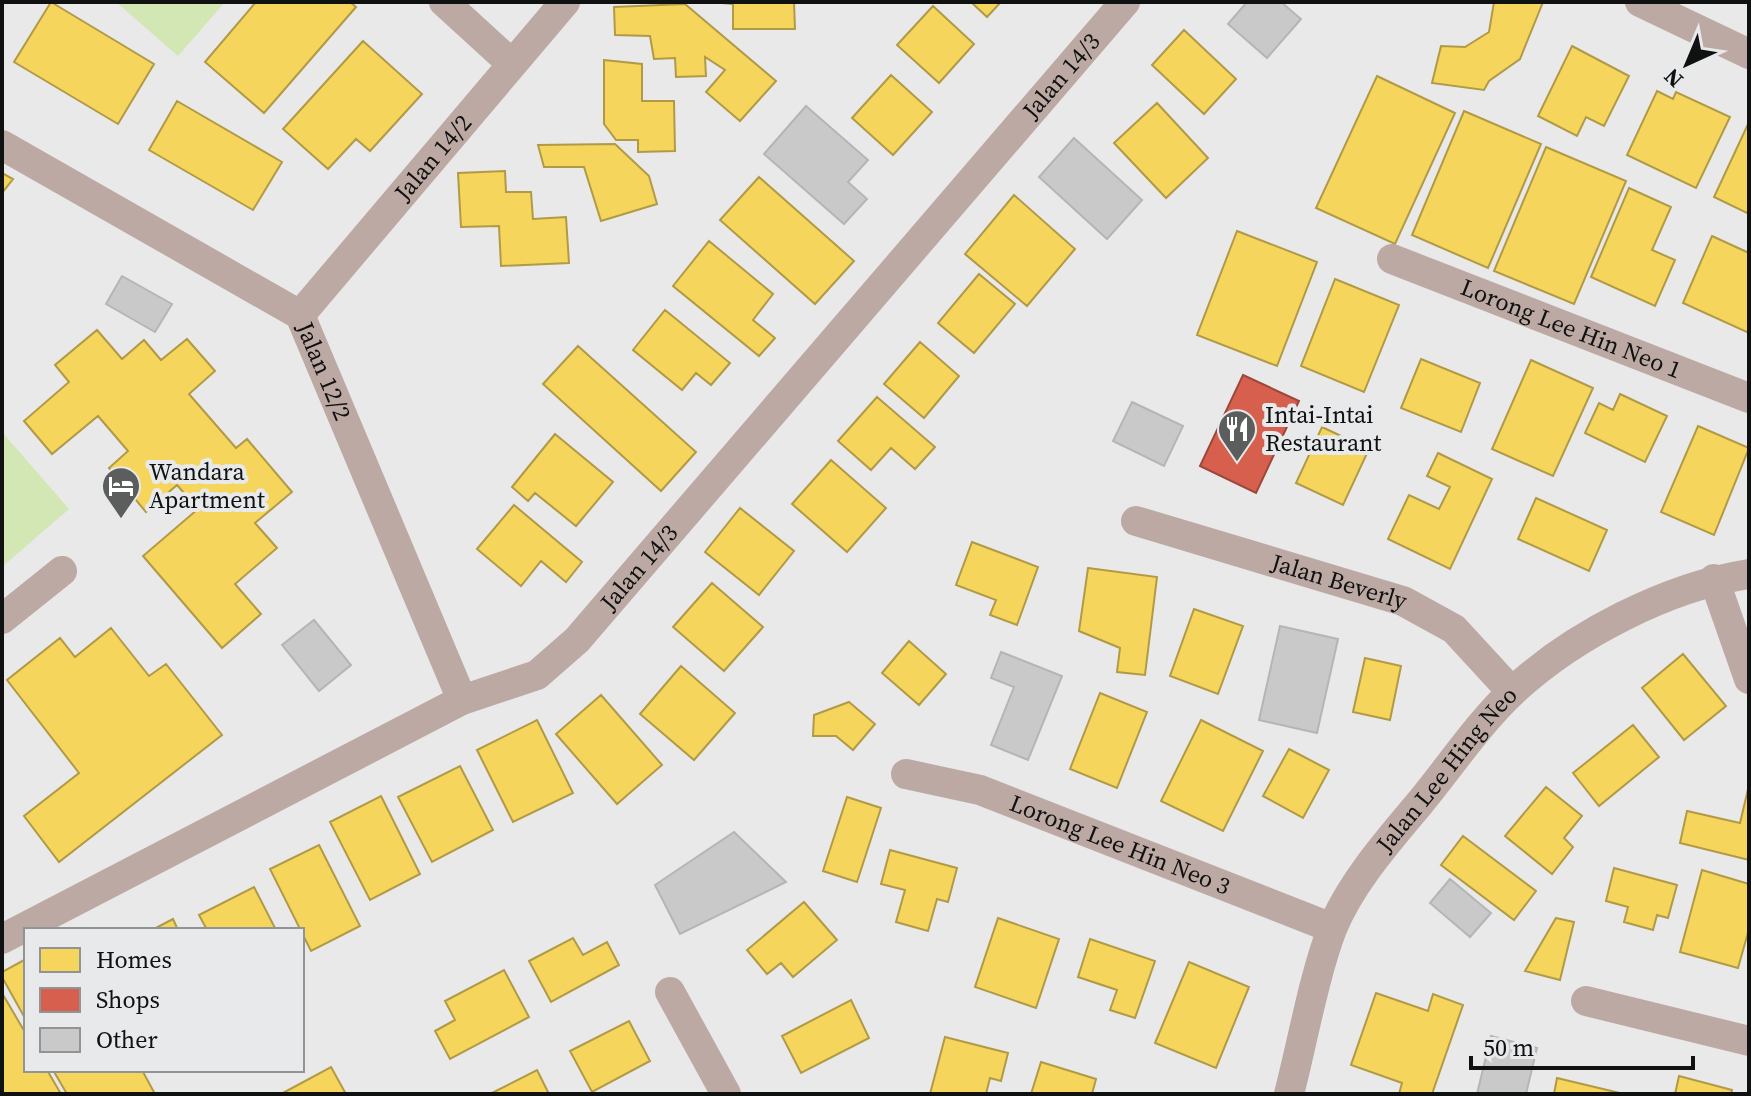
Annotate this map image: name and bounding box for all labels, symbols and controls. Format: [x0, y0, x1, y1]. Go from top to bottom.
north arrow [1647, 24, 1727, 104]
street label: Jalan 14/3 [1014, 26, 1107, 127]
text: N [1657, 62, 1689, 95]
street label: Jalan 14/2 [386, 107, 479, 208]
street label: Lorong Lee Hin Neo 1 [1456, 270, 1686, 386]
street label: Jalan 12/2 [288, 316, 359, 425]
place label: Intai-Intai Restaurant [1265, 398, 1381, 459]
restaurant icon: Intai-Intai Restaurant [1216, 408, 1258, 463]
place label: Wandara Apartment [149, 455, 265, 516]
hotel icon: Wandara Apartment [100, 465, 142, 520]
street label: Jalan 14/3 [592, 517, 685, 618]
street label: Jalan Beverly [1267, 545, 1412, 617]
street label: Jalan Lee Hing Neo [1368, 679, 1524, 860]
street label: Lorong Lee Hin Neo 3 [1005, 786, 1235, 902]
legend [24, 928, 304, 1072]
text: Homes [96, 943, 172, 976]
text: Shops [96, 983, 160, 1016]
scale bar [1471, 1020, 1693, 1070]
text: Other [96, 1023, 158, 1056]
text: 50 m [1483, 1031, 1534, 1064]

